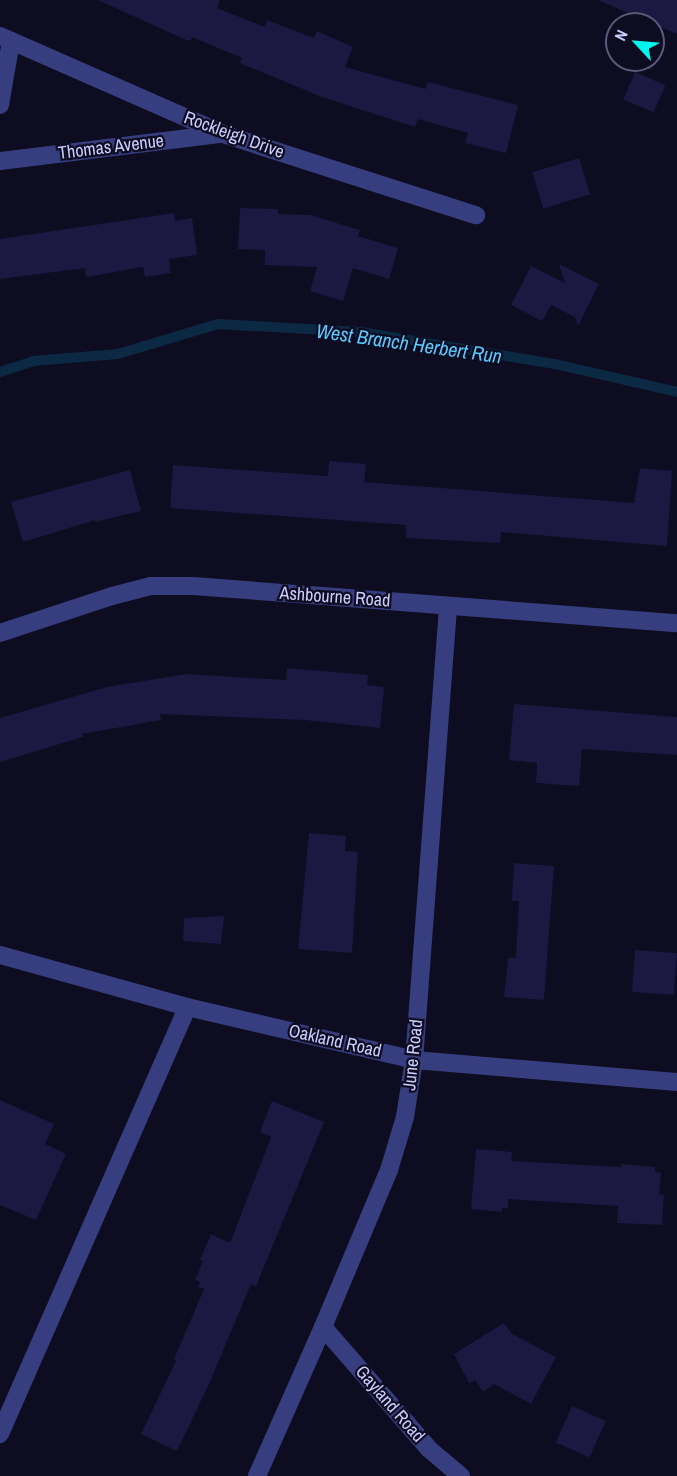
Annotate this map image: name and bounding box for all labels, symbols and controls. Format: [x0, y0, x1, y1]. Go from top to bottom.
north arrow [605, 12, 665, 72]
text: N [609, 26, 633, 44]
street label: Rockleigh Drive [181, 107, 287, 163]
street label: Thomas Avenue [56, 130, 166, 164]
water label: West Branch Herbert Run [315, 318, 503, 368]
street label: Ashbourne Road [279, 582, 391, 612]
street label: June Road [399, 1018, 427, 1092]
street label: Oakland Road [287, 1020, 383, 1062]
street label: Gayland Road [351, 1361, 429, 1447]

